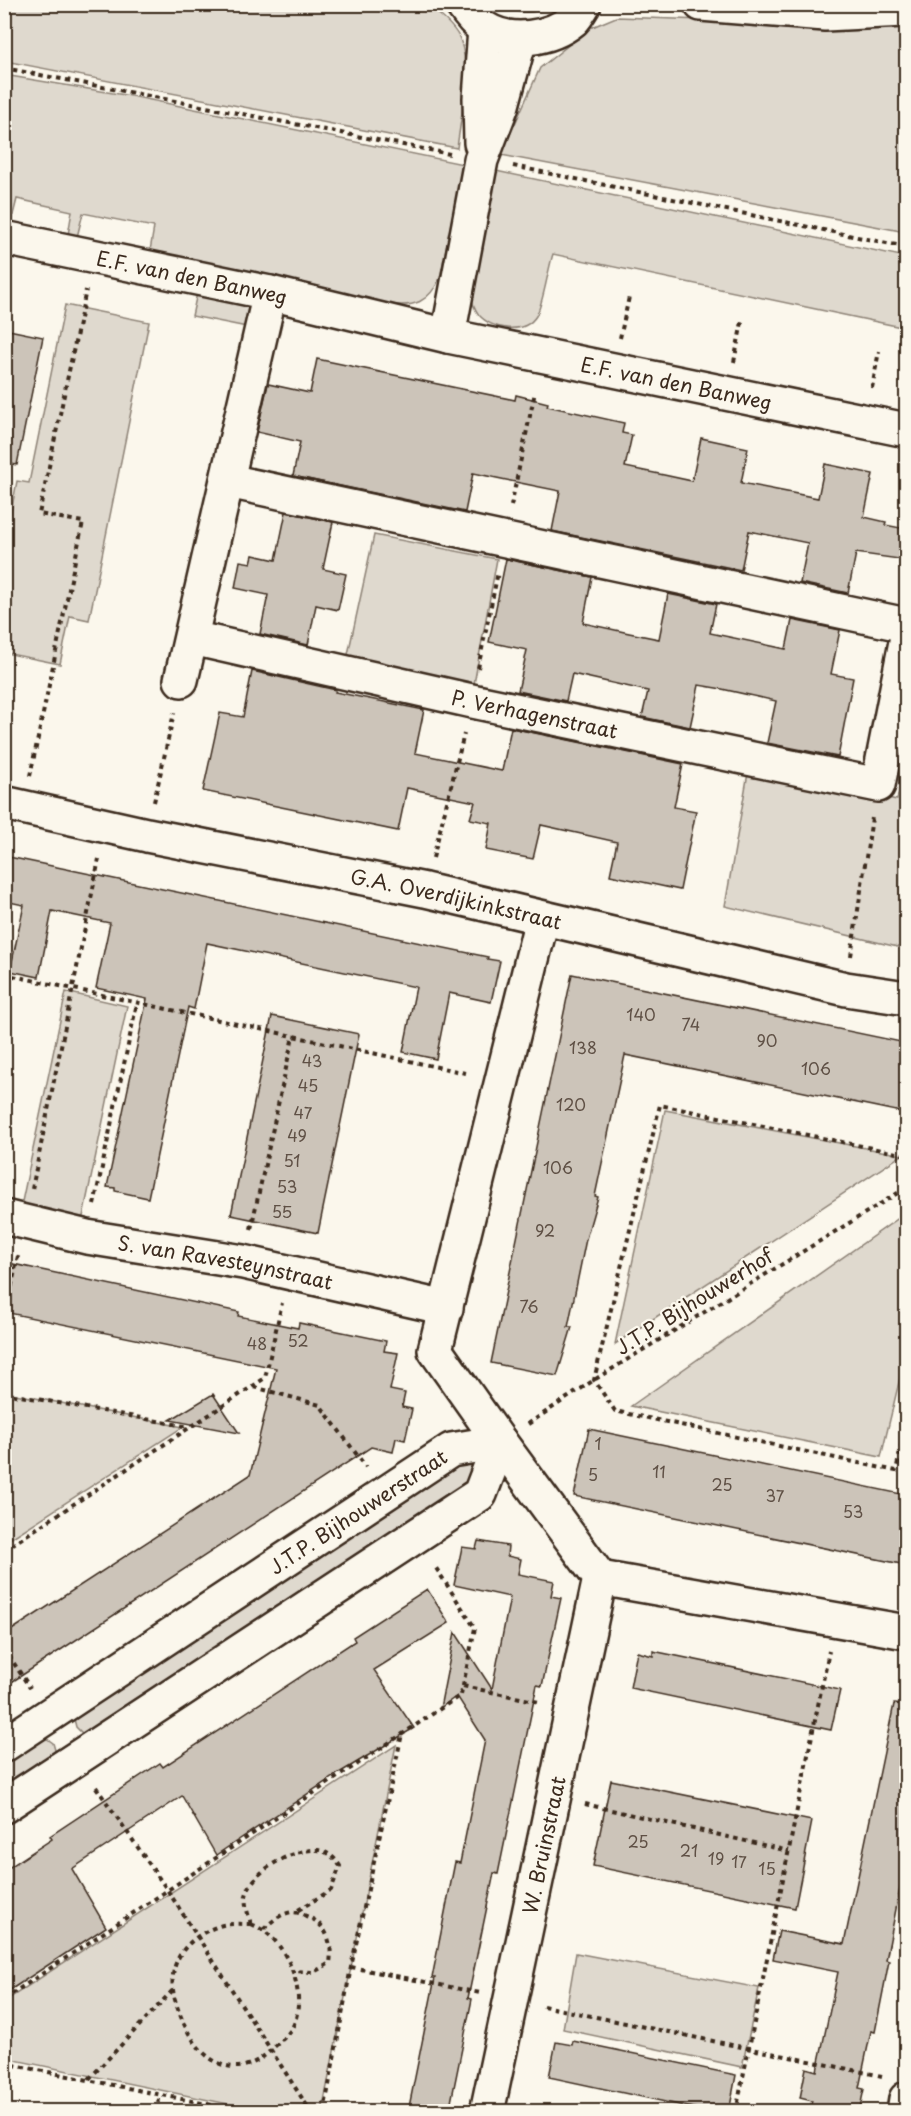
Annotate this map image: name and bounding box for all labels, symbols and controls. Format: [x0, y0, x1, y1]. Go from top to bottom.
street label: E.F. van den Banweg [94, 242, 291, 312]
street label: E.F. van den Banweg [578, 349, 775, 417]
street label: P. Verhagenstraat [449, 682, 620, 746]
street label: G.A. Overdijkinkstraat [348, 861, 564, 937]
house number: 140 [626, 1002, 656, 1026]
house number: 74 [682, 1012, 700, 1036]
house number: 90 [756, 1028, 778, 1052]
house number: 138 [569, 1035, 597, 1059]
house number: 43 [302, 1048, 322, 1072]
house number: 106 [801, 1056, 831, 1080]
house number: 45 [298, 1073, 318, 1097]
house number: 120 [556, 1092, 586, 1116]
house number: 47 [294, 1100, 313, 1124]
house number: 49 [287, 1123, 307, 1147]
house number: 51 [283, 1148, 301, 1172]
house number: 106 [543, 1155, 573, 1179]
house number: 53 [277, 1174, 297, 1198]
house number: 55 [272, 1199, 292, 1223]
house number: 92 [535, 1218, 555, 1242]
street label: S. van Ravesteynstraat [116, 1227, 336, 1297]
street label: J.T.P. Bijhouwerhof [609, 1240, 780, 1362]
house number: 76 [519, 1294, 539, 1318]
house number: 52 [287, 1328, 309, 1352]
house number: 48 [247, 1331, 267, 1355]
house number: 1 [594, 1431, 602, 1455]
street label: J.T.P. Bijhouwerstraat [263, 1442, 453, 1581]
house number: 11 [652, 1459, 666, 1483]
house number: 5 [588, 1462, 598, 1486]
house number: 25 [711, 1472, 733, 1496]
house number: 37 [766, 1483, 785, 1507]
house number: 53 [843, 1499, 863, 1523]
street label: W. Bruinstraat [514, 1773, 573, 1917]
house number: 25 [627, 1829, 649, 1853]
house number: 21 [680, 1838, 698, 1862]
house number: 19 [708, 1846, 724, 1870]
house number: 17 [731, 1849, 747, 1873]
house number: 15 [758, 1856, 776, 1880]

